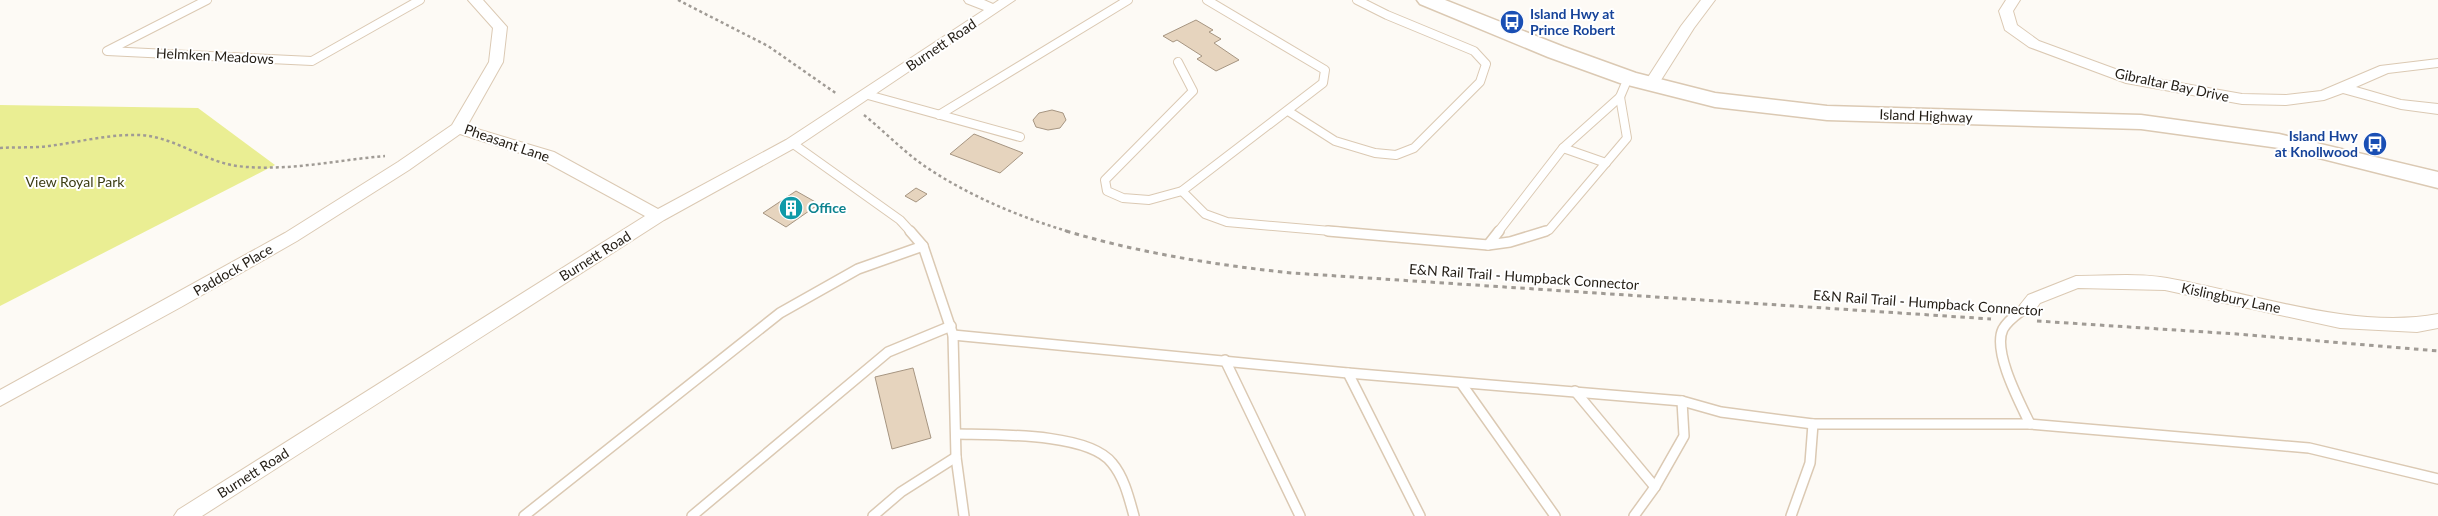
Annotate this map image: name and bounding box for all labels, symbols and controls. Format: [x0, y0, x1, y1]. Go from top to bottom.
place label: Island Hwy at Prince Robert [1530, 5, 1616, 38]
bus stop icon: Island Hwy at Prince Robert [1499, 9, 1525, 35]
street label: Burnett Road [902, 15, 979, 74]
street label: Helmken Meadows [156, 44, 274, 67]
street label: Gibraltar Bay Drive [2113, 64, 2231, 105]
street label: Island Highway [1879, 105, 1974, 126]
street label: Pheasant Lane [462, 120, 552, 165]
place label: Island Hwy at Knollwood [2275, 127, 2359, 160]
bus stop icon: Island Hwy at Knollwood [2362, 131, 2388, 157]
park label: View Royal Park [26, 173, 125, 190]
building icon: Office [778, 195, 804, 221]
place label: Office [808, 199, 847, 216]
street label: Burnett Road [556, 227, 634, 284]
street label: Paddock Place [190, 240, 275, 299]
street label: E&N Rail Trail - Humpback Connector [1409, 260, 1639, 293]
street label: Kislingbury Lane [2180, 279, 2282, 316]
street label: E&N Rail Trail - Humpback Connector [1813, 286, 2043, 319]
street label: Burnett Road [214, 444, 292, 501]

